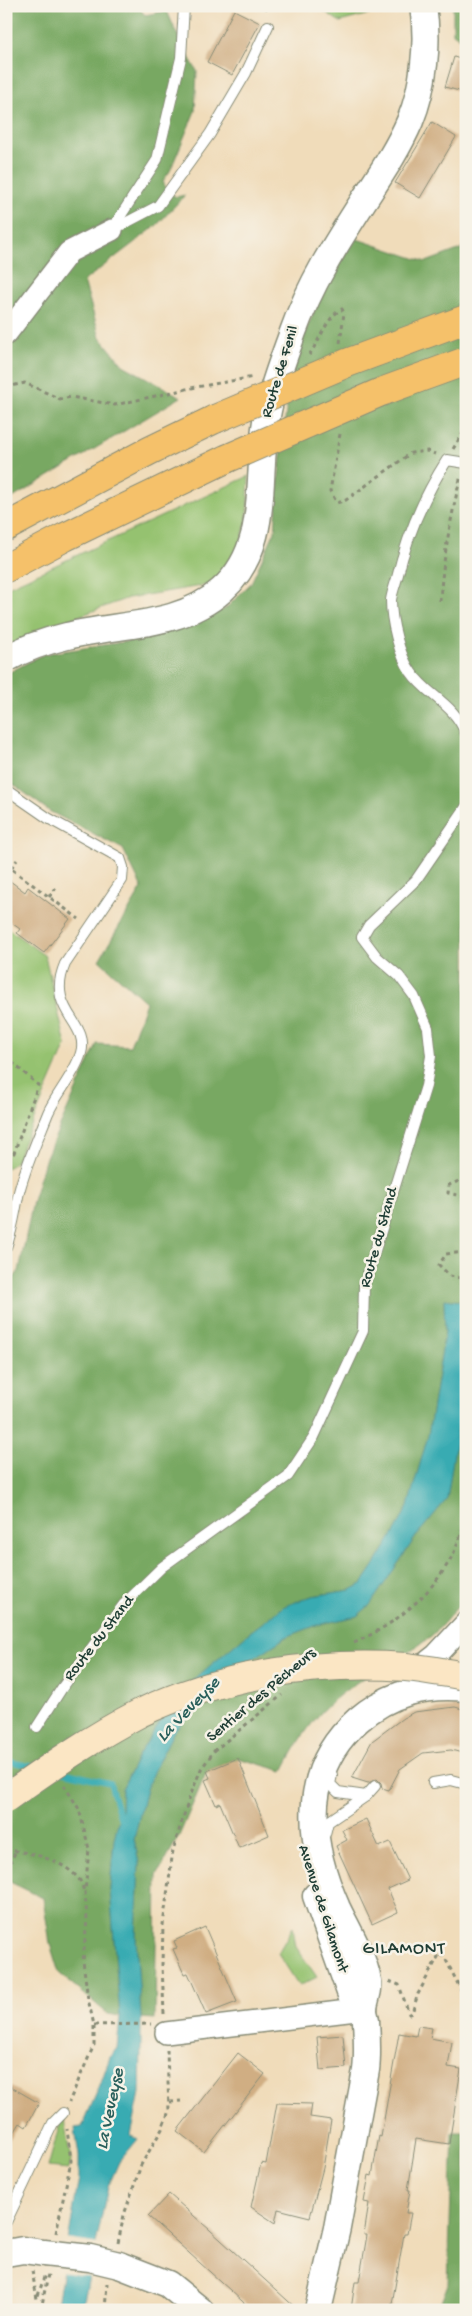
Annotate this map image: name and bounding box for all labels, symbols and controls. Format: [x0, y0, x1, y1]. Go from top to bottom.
street label: Route de Fenil [258, 324, 304, 420]
street label: Route du Stand [357, 1184, 404, 1290]
street label: Route du Stand [61, 1591, 140, 1686]
street label: Sentier des Pêcheurs [204, 1644, 321, 1747]
water label: La Veveyse [153, 1673, 226, 1747]
street label: Avenue de Gilamont [292, 1843, 352, 1977]
district label: GILAMONT [363, 1939, 446, 1960]
water label: La Veveyse [92, 2066, 130, 2151]

